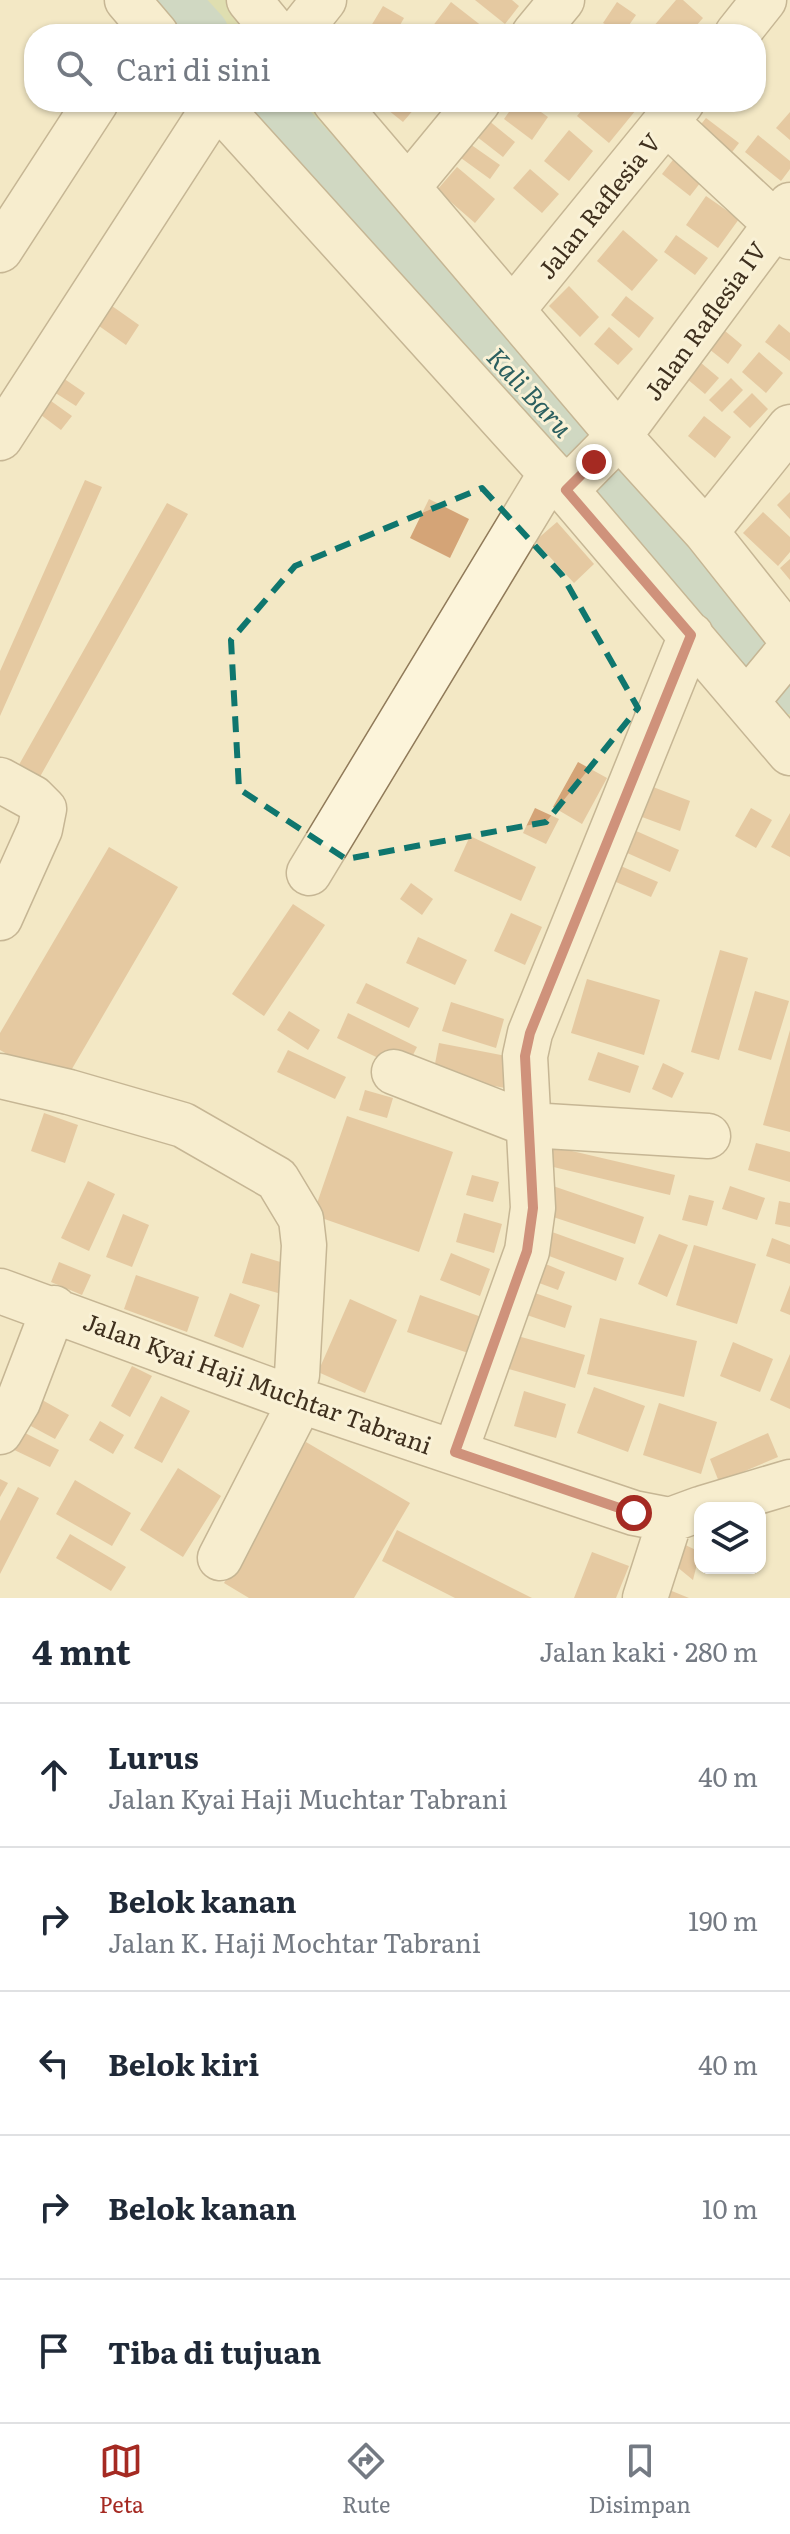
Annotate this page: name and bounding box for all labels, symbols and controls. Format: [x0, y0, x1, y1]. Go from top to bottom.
search box [24, 24, 766, 112]
icon: search [52, 46, 96, 90]
text: Cari di sini [116, 46, 270, 90]
street label: Jalan Raflesia V [528, 124, 668, 286]
street label: Jalan Raflesia IV [634, 233, 774, 407]
water label: Kali Baru [479, 337, 583, 445]
route end [576, 444, 612, 480]
street label: Jalan Kyai Haji Muchtar Tabrani [79, 1303, 437, 1461]
route start [616, 1495, 652, 1531]
map controls [694, 1502, 766, 1574]
button: layers [694, 1502, 766, 1574]
text: 4 mnt [32, 1625, 131, 1675]
text: Jalan kaki · 280 m [539, 1631, 758, 1670]
text: Lurus [108, 1734, 199, 1778]
icon: ahead [32, 1753, 76, 1797]
text: 40 m [698, 1756, 758, 1795]
text: Jalan Kyai Haji Muchtar Tabrani [108, 1778, 507, 1817]
text: Belok kanan [108, 1878, 297, 1922]
icon: right [32, 1897, 76, 1941]
text: 190 m [688, 1900, 758, 1939]
text: Jalan K. Haji Mochtar Tabrani [108, 1922, 481, 1961]
icon: left [32, 2041, 76, 2085]
text: Belok kiri [108, 2041, 259, 2085]
text: 40 m [698, 2044, 758, 2083]
icon: right [32, 2185, 76, 2229]
text: Belok kanan [108, 2185, 297, 2229]
text: 10 m [702, 2188, 758, 2227]
icon: arrive [32, 2329, 76, 2373]
text: Tiba di tujuan [108, 2329, 321, 2373]
tab: Peta [99, 2439, 144, 2520]
tab: Rute [342, 2439, 390, 2520]
tab: Disimpan [589, 2439, 691, 2520]

